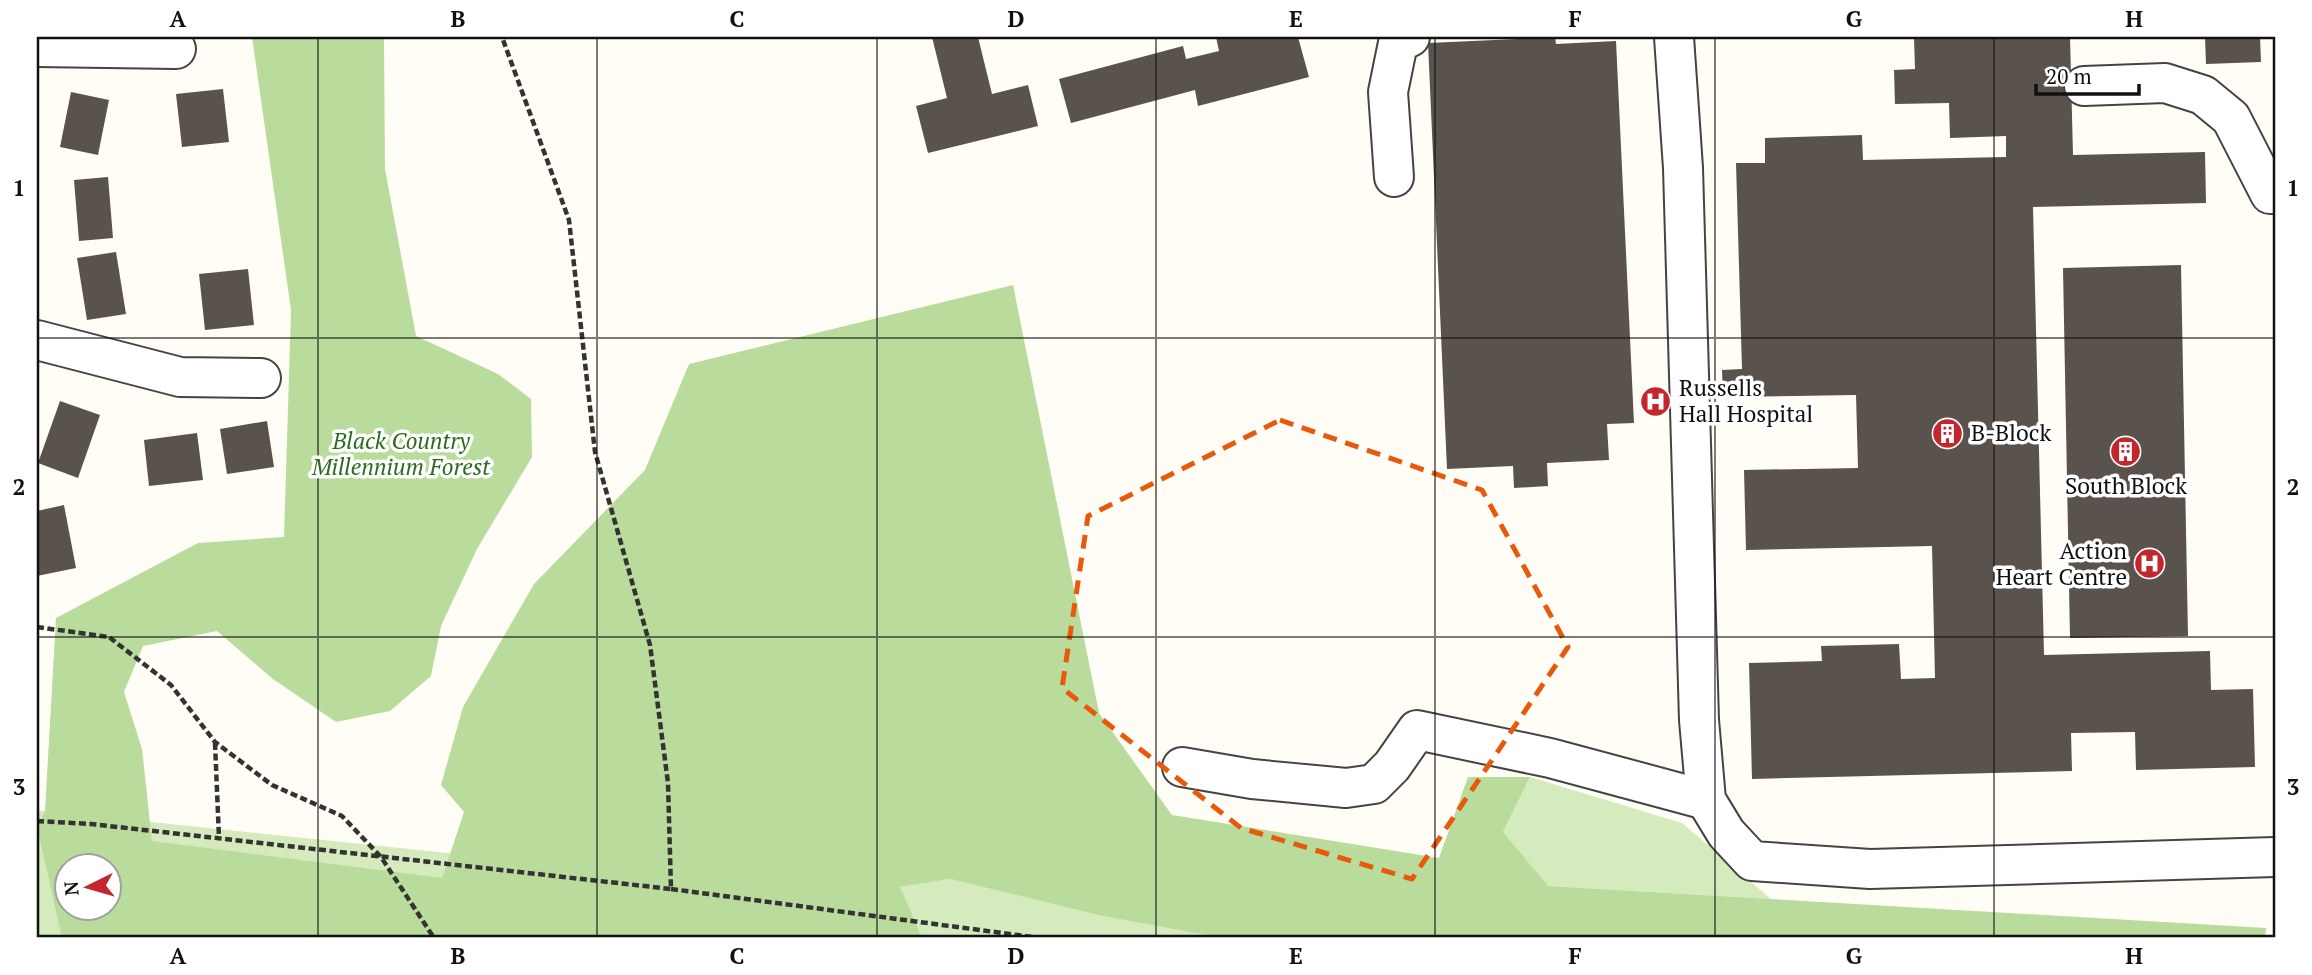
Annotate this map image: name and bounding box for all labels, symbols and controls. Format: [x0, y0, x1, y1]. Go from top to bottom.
text: A [170, 3, 187, 34]
text: B [451, 3, 466, 34]
text: C [730, 3, 745, 34]
text: D [1008, 3, 1025, 34]
text: E [1289, 3, 1303, 34]
text: F [1568, 3, 1582, 34]
text: G [1846, 3, 1863, 34]
text: H [2125, 3, 2143, 34]
scale bar [2036, 52, 2139, 96]
text: 20 m [2046, 62, 2092, 90]
text: 1 [13, 172, 26, 203]
text: 1 [2287, 172, 2300, 203]
place label: Russells Hall Hospital [1679, 372, 1813, 429]
hospital icon: Russells Hall Hospital [1639, 384, 1673, 418]
building icon: B-Block [1931, 416, 1965, 450]
place label: B-Block [1971, 417, 2051, 448]
park label: Black Country Millennium Forest [311, 425, 491, 482]
building icon: South Block [2109, 435, 2143, 469]
place label: South Block [2065, 470, 2187, 501]
text: 2 [13, 471, 26, 502]
text: 2 [2287, 471, 2300, 502]
place label: Action Heart Centre [1996, 535, 2127, 592]
hospital icon: Action Heart Centre [2133, 547, 2167, 581]
text: 3 [13, 771, 26, 802]
text: 3 [2287, 771, 2300, 802]
north arrow [52, 852, 122, 922]
text: N [57, 880, 84, 897]
text: A [170, 940, 187, 971]
text: B [451, 940, 466, 971]
text: C [730, 940, 745, 971]
text: D [1008, 940, 1025, 971]
text: E [1289, 940, 1303, 971]
text: F [1568, 940, 1582, 971]
text: G [1846, 940, 1863, 971]
text: H [2125, 940, 2143, 971]

